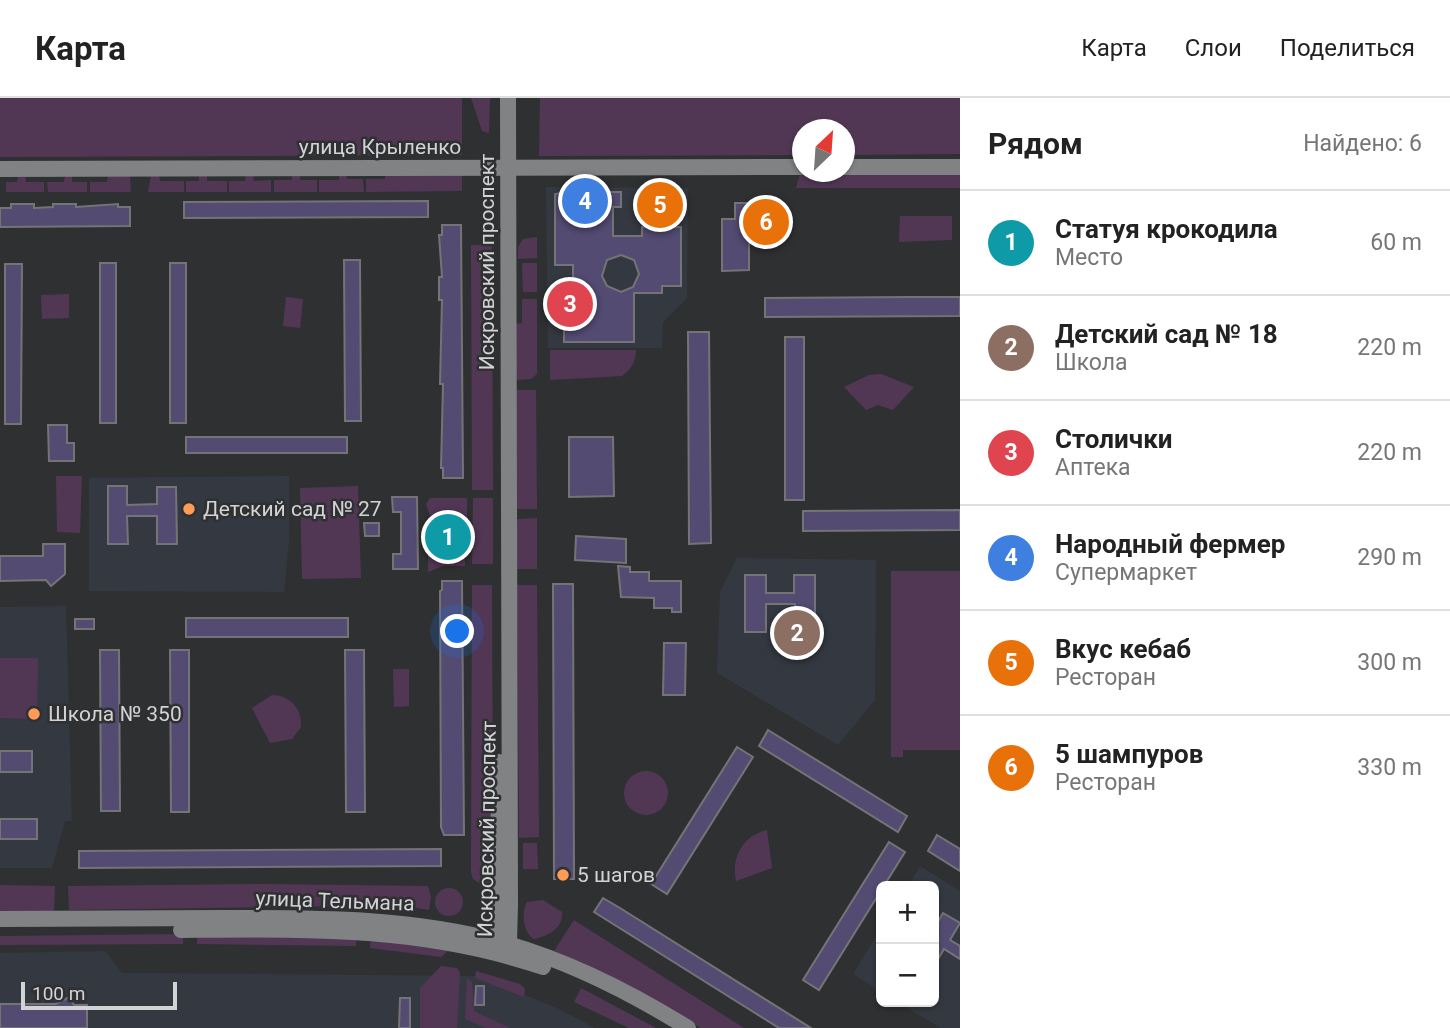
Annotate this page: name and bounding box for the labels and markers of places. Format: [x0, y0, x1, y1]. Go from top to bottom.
pin: 4 [562, 175, 608, 227]
pin: 5 [637, 179, 683, 231]
pin: 6 [743, 196, 789, 248]
pin: 3 [547, 278, 593, 330]
place label: Детский сад № 27 [203, 497, 382, 521]
marker: Детский сад № 27 [181, 501, 197, 517]
pin: 1 [425, 511, 471, 563]
pin: 2 [774, 607, 820, 659]
place label: Школа № 350 [48, 702, 182, 726]
marker: Школа № 350 [26, 706, 42, 722]
place label: 5 шагов [577, 863, 655, 887]
marker: 5 шагов [555, 867, 571, 883]

